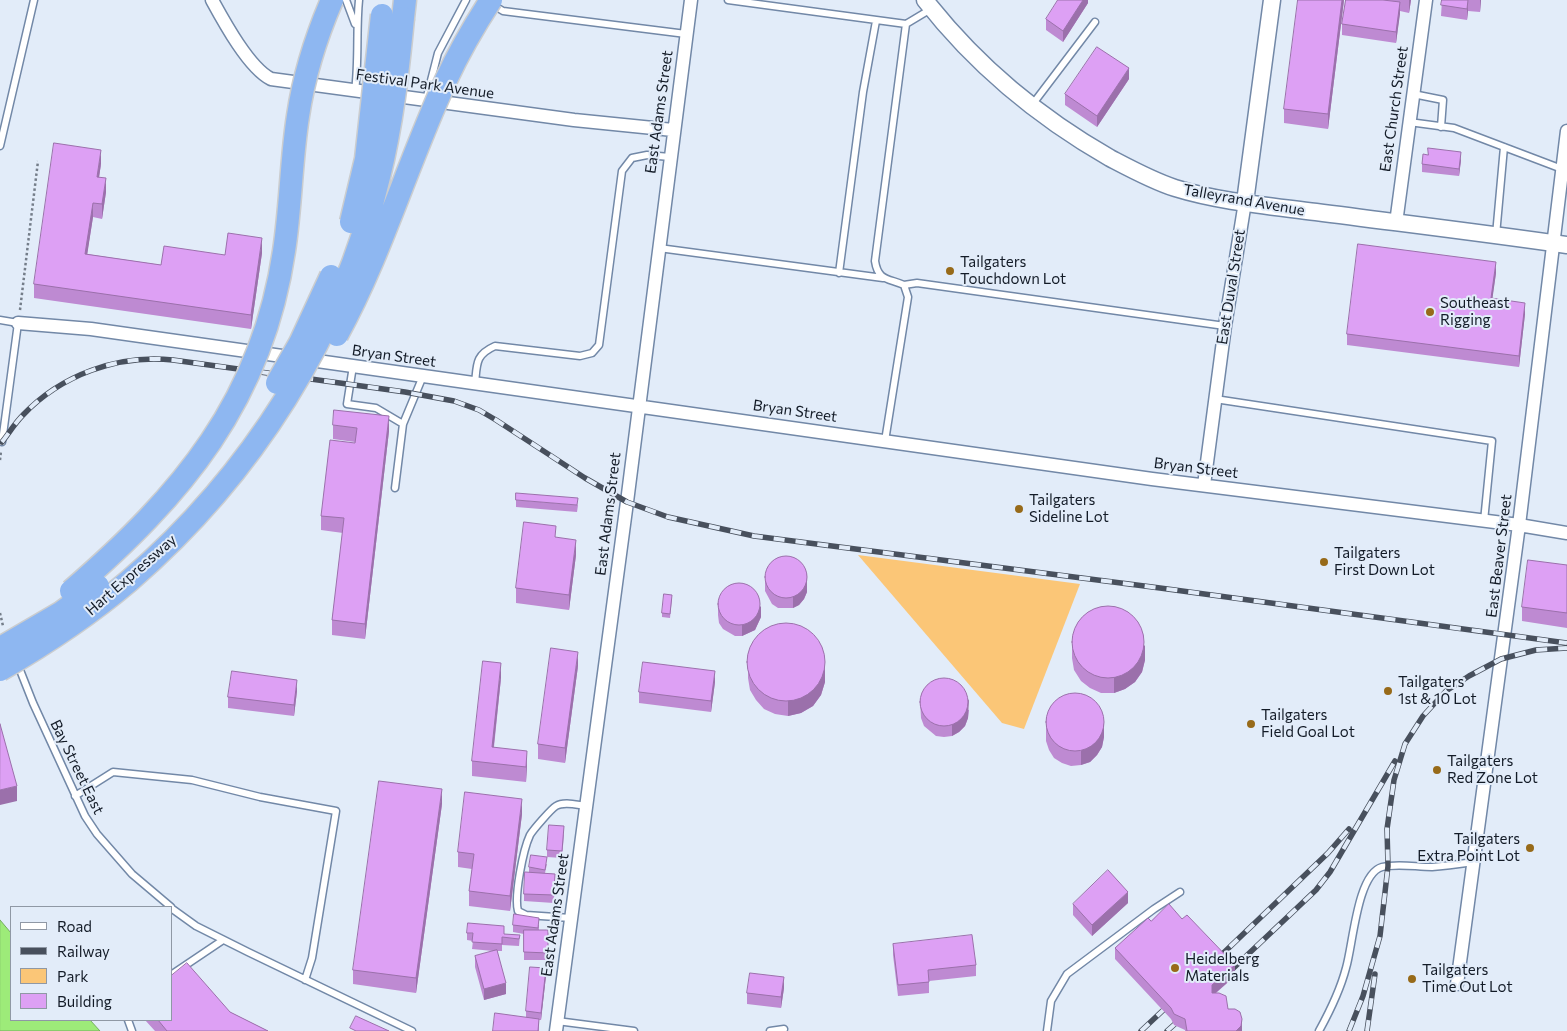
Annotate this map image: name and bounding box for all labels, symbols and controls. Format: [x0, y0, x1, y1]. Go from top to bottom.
street label: East Church Street [1376, 45, 1412, 173]
street label: East Adams Street [641, 49, 677, 175]
street label: Festival Park Avenue [355, 65, 495, 103]
street label: Talleyrand Avenue [1182, 180, 1306, 220]
street label: East Duval Street [1213, 228, 1249, 346]
place label: Tailgaters Touchdown Lot [960, 253, 1066, 288]
marker: Tailgaters Touchdown Lot [944, 265, 956, 277]
place label: Southeast Rigging [1440, 294, 1510, 329]
marker: Southeast Rigging [1424, 306, 1436, 318]
street label: Bryan Street [351, 341, 437, 371]
street label: Bryan Street [752, 396, 838, 426]
street label: East Adams Street [591, 451, 625, 577]
street label: Bryan Street [1153, 454, 1239, 482]
place label: Tailgaters Sideline Lot [1029, 491, 1109, 526]
street label: East Beaver Street [1482, 493, 1516, 619]
marker: Tailgaters Sideline Lot [1013, 503, 1025, 515]
street label: Hart Expressway [82, 531, 180, 619]
place label: Tailgaters First Down Lot [1334, 544, 1435, 579]
marker: Tailgaters First Down Lot [1318, 556, 1330, 568]
place label: Tailgaters 1st & 10 Lot [1398, 673, 1477, 708]
marker: Tailgaters 1st & 10 Lot [1382, 685, 1394, 697]
place label: Tailgaters Field Goal Lot [1261, 706, 1355, 741]
street label: Bay Street East [46, 717, 108, 817]
marker: Tailgaters Field Goal Lot [1245, 718, 1257, 730]
place label: Tailgaters Red Zone Lot [1447, 752, 1538, 787]
marker: Tailgaters Red Zone Lot [1431, 764, 1443, 776]
place label: Tailgaters Extra Point Lot [1417, 830, 1520, 865]
marker: Tailgaters Extra Point Lot [1524, 842, 1536, 854]
street label: East Adams Street [537, 852, 573, 978]
legend [10, 906, 172, 1021]
text: Road [57, 917, 92, 935]
text: Railway [57, 942, 110, 960]
place label: Heidelberg Materials [1185, 950, 1259, 985]
place label: Tailgaters Time Out Lot [1422, 961, 1513, 996]
marker: Heidelberg Materials [1169, 962, 1181, 974]
text: Park [57, 967, 88, 985]
marker: Tailgaters Time Out Lot [1406, 973, 1418, 985]
text: Building [57, 992, 112, 1010]

